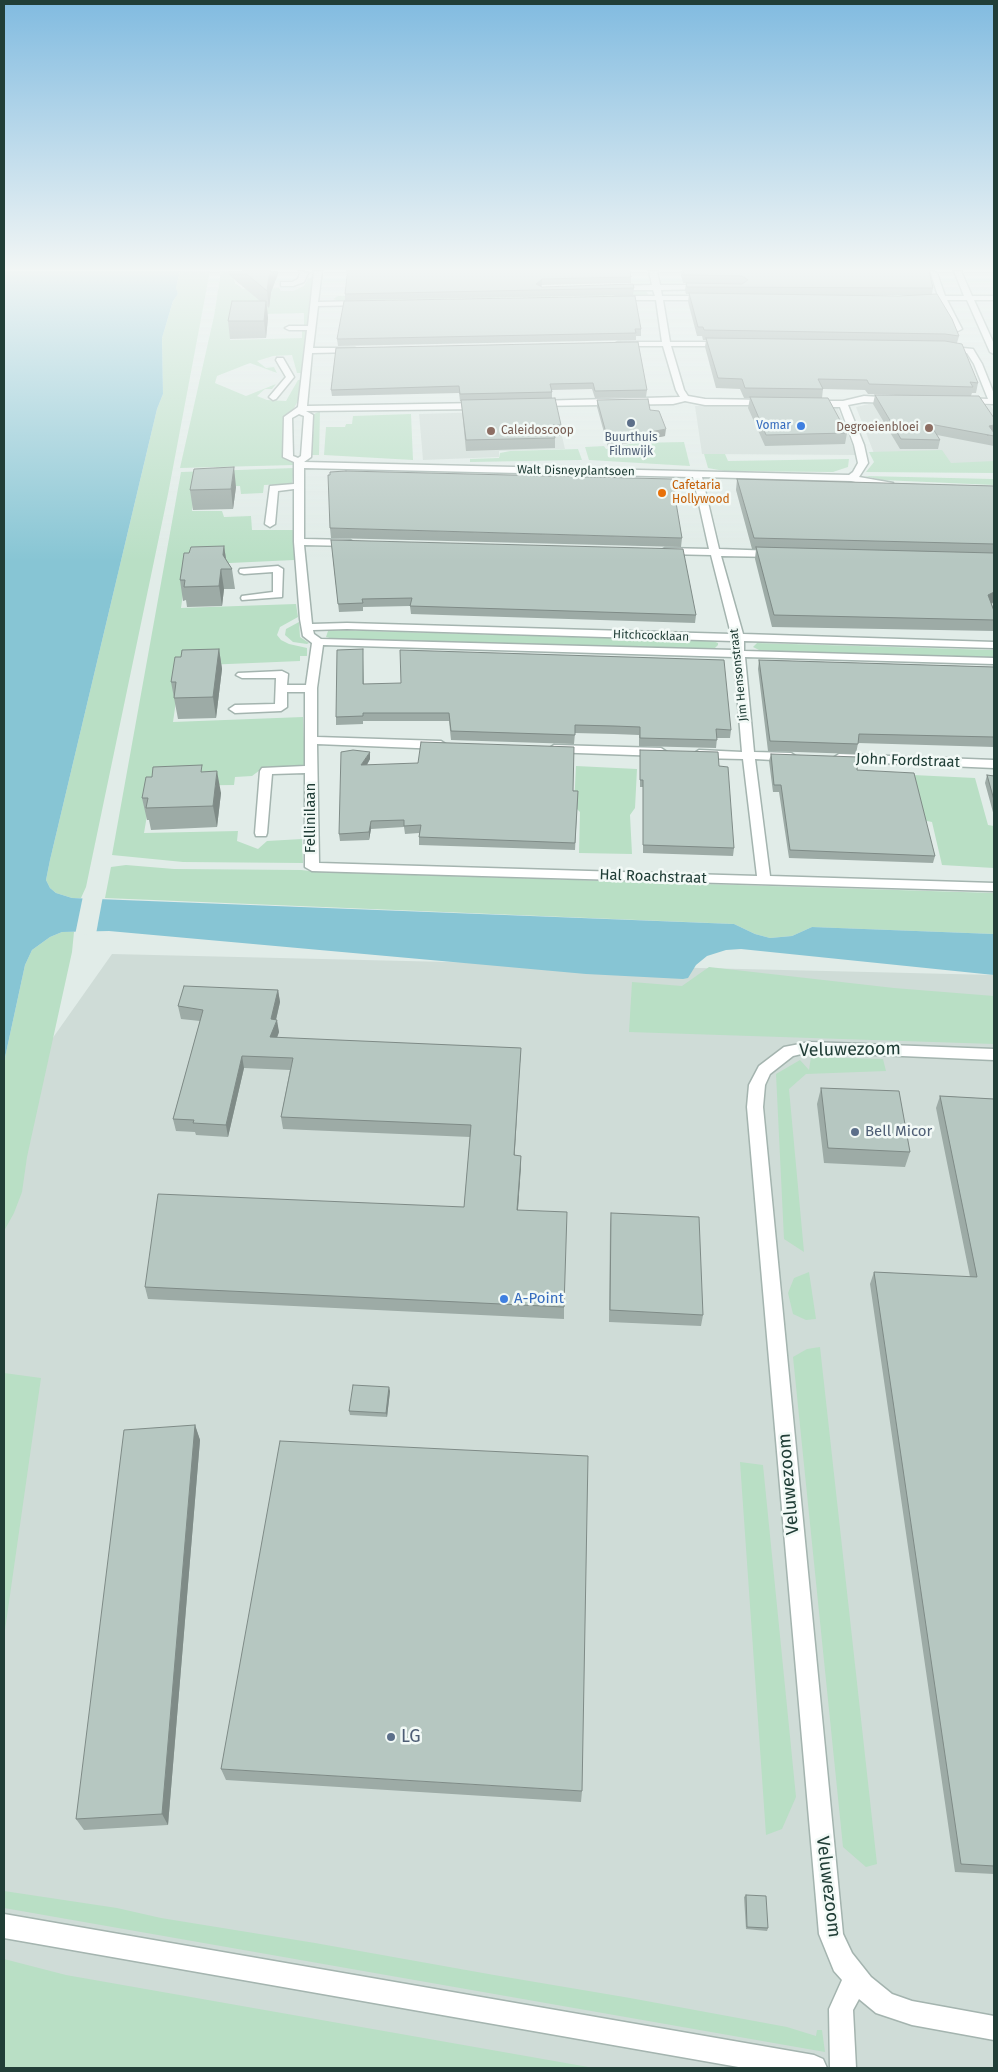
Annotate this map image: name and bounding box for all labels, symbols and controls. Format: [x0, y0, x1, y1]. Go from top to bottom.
marker: Buurthuis Filmwijk [625, 417, 637, 429]
place label: Vomar [756, 419, 791, 433]
marker: Vomar [795, 420, 807, 432]
place label: Degroeienbloei [836, 421, 919, 435]
marker: Degroeienbloei [923, 422, 935, 434]
place label: Caleidoscoop [501, 424, 574, 438]
marker: Caleidoscoop [485, 425, 497, 437]
place label: Buurthuis Filmwijk [604, 431, 658, 459]
street label: Walt Disneyplantsoen [517, 463, 635, 479]
place label: Cafetaria Hollywood [672, 479, 730, 507]
marker: Cafetaria Hollywood [656, 487, 668, 499]
street label: Hitchcocklaan [613, 627, 689, 645]
street label: Jim Hensonstraat [727, 628, 751, 722]
street label: John Fordstraat [856, 750, 960, 772]
street label: Fellinilaan [302, 783, 320, 853]
street label: Hal Roachstraat [599, 866, 707, 888]
street label: Veluwezoom [799, 1038, 901, 1062]
place label: Bell Micor [865, 1123, 932, 1141]
marker: Bell Micor [849, 1126, 861, 1138]
place label: A-Point [514, 1290, 564, 1308]
marker: A-Point [498, 1293, 510, 1305]
street label: Veluwezoom [774, 1432, 804, 1536]
place label: LG [401, 1726, 421, 1748]
marker: LG [385, 1731, 397, 1743]
street label: Veluwezoom [811, 1835, 845, 1939]

